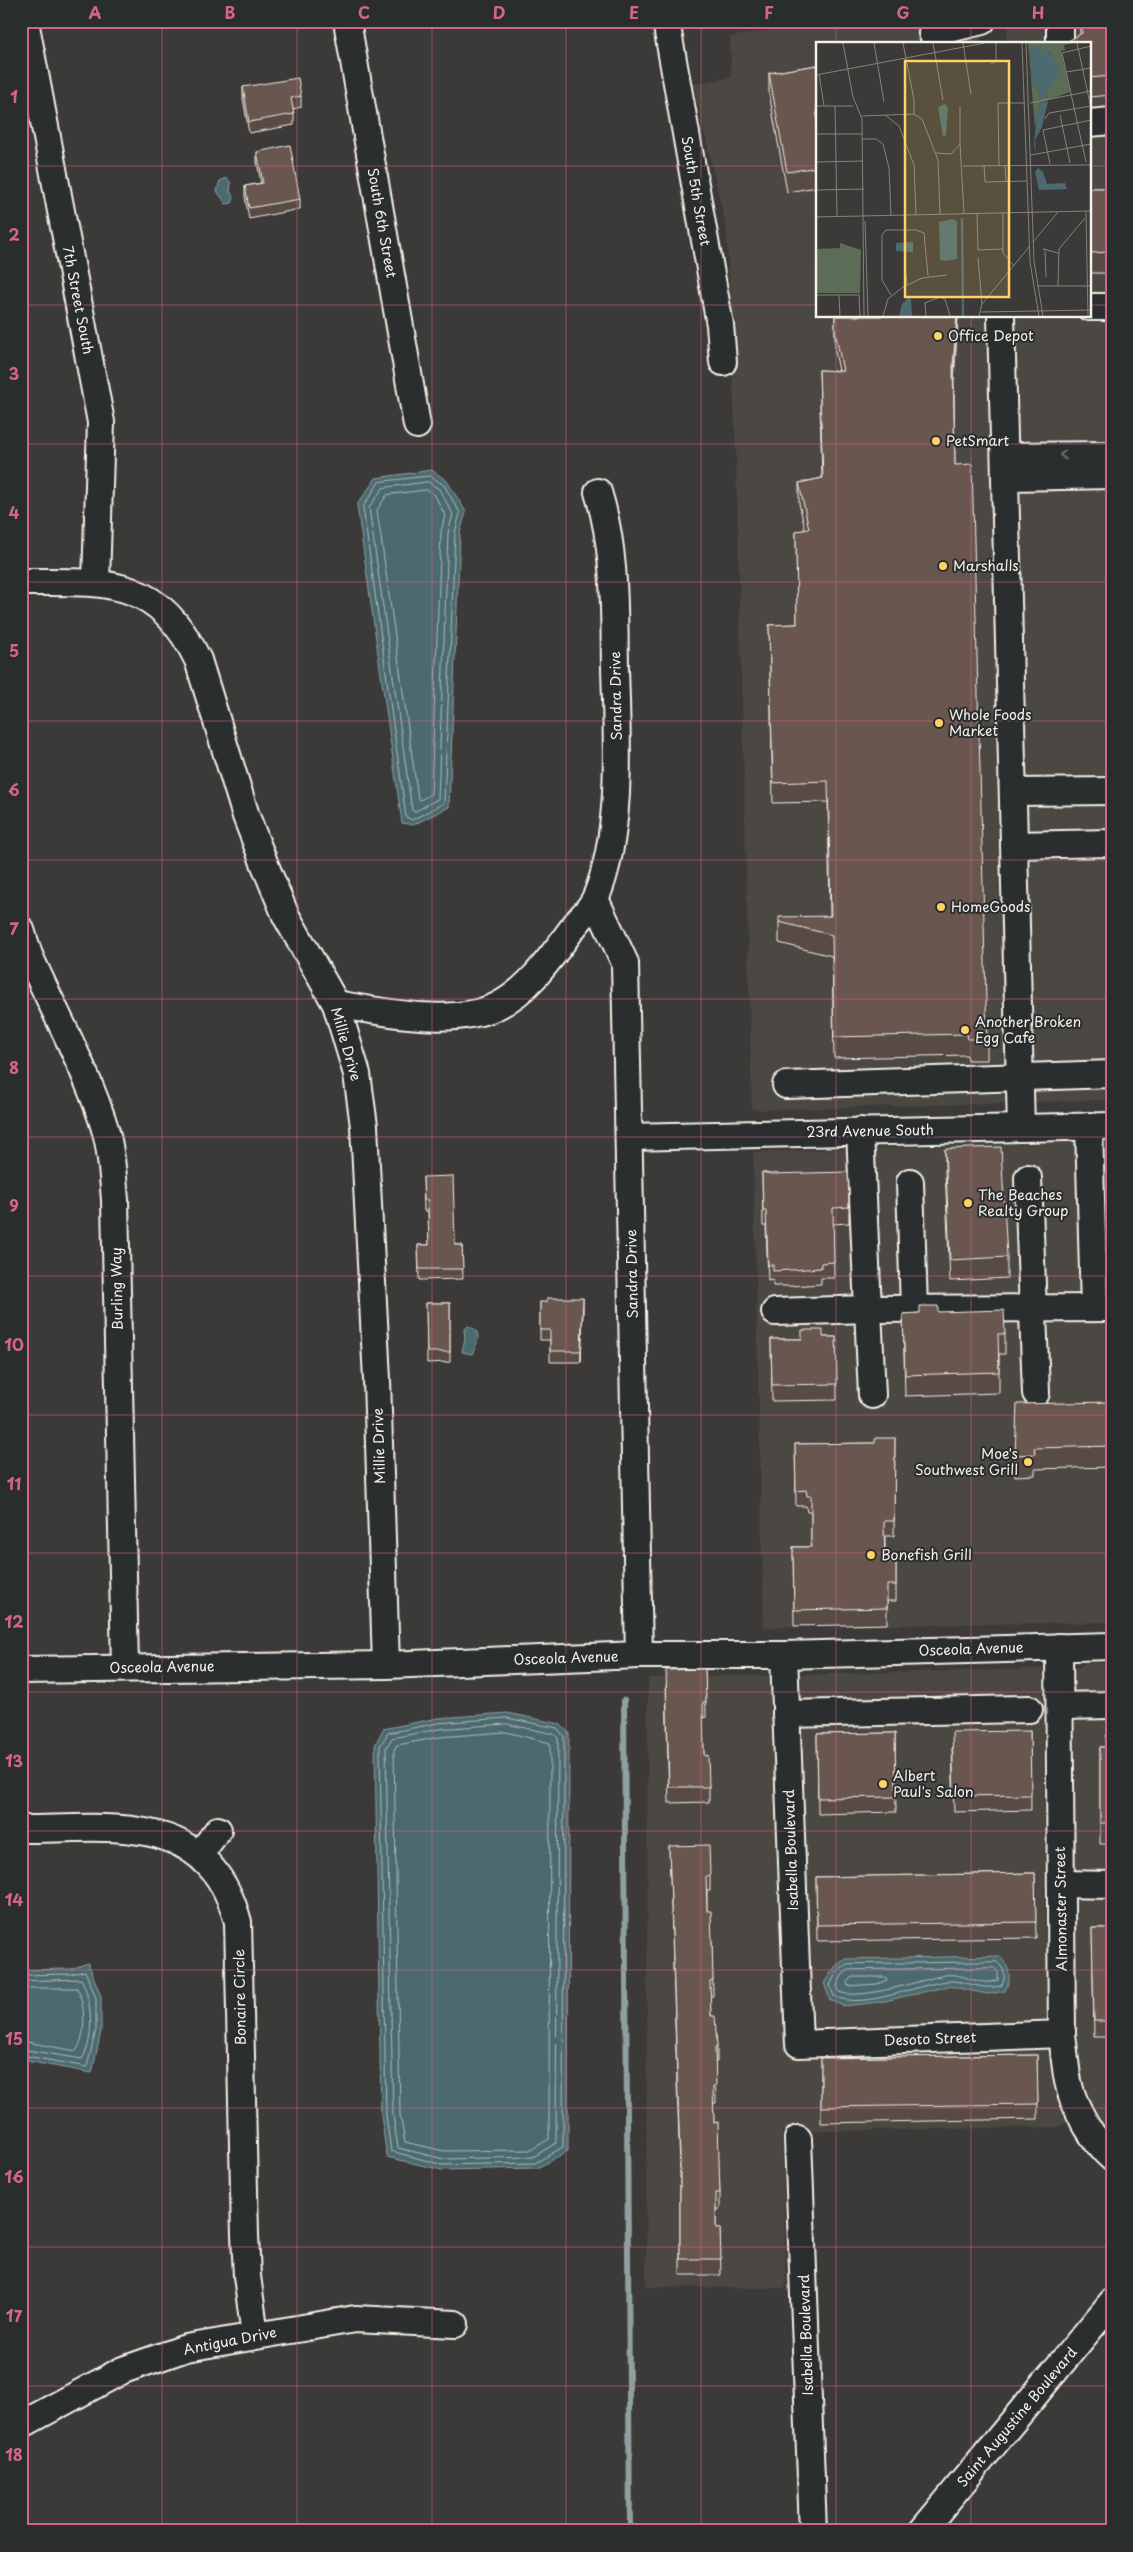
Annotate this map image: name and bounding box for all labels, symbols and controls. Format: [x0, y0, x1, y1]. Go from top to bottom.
text: A [89, 0, 102, 24]
text: B [225, 0, 236, 24]
text: C [358, 0, 370, 24]
text: D [493, 0, 505, 24]
text: E [629, 0, 639, 24]
text: F [764, 0, 774, 24]
text: G [896, 0, 910, 24]
text: H [1032, 0, 1044, 24]
inset map [816, 42, 1090, 318]
text: 1 [10, 84, 18, 108]
street label: South 5th Street [677, 134, 717, 248]
street label: South 6th Street [362, 166, 403, 280]
text: 2 [8, 222, 20, 246]
street label: 7th Street South [58, 244, 99, 356]
place label: Office Depot [948, 325, 1034, 346]
marker: Office Depot [932, 330, 944, 342]
text: 3 [9, 361, 19, 385]
place label: PetSmart [946, 430, 1010, 451]
marker: PetSmart [930, 435, 942, 447]
one-way arrow [1059, 450, 1066, 460]
text: 4 [9, 500, 20, 524]
place label: Marshalls [953, 555, 1019, 576]
marker: Marshalls [937, 560, 949, 572]
text: 5 [9, 638, 19, 662]
street label: Sandra Drive [604, 651, 627, 741]
place label: Whole Foods Market [949, 704, 1031, 741]
marker: Whole Foods Market [933, 717, 945, 729]
text: 6 [8, 777, 20, 801]
place label: HomeGoods [951, 896, 1030, 917]
marker: HomeGoods [935, 901, 947, 913]
text: 7 [9, 916, 19, 940]
street label: Millie Drive [326, 1004, 367, 1083]
place label: Another Broken Egg Cafe [975, 1011, 1081, 1048]
marker: Another Broken Egg Cafe [959, 1024, 971, 1036]
text: 8 [9, 1055, 19, 1079]
street label: 23rd Avenue South [806, 1119, 934, 1142]
place label: The Beaches Realty Group [978, 1184, 1068, 1221]
text: 9 [9, 1193, 19, 1217]
marker: The Beaches Realty Group [962, 1197, 974, 1209]
street label: Sandra Drive [620, 1229, 643, 1319]
street label: Burling Way [105, 1247, 128, 1331]
text: 10 [4, 1332, 24, 1356]
street label: Millie Drive [367, 1408, 390, 1484]
place label: Moe's Southwest Grill [915, 1443, 1018, 1480]
marker: Moe's Southwest Grill [1022, 1456, 1034, 1468]
text: 11 [7, 1471, 21, 1495]
place label: Bonefish Grill [881, 1544, 972, 1565]
marker: Bonefish Grill [865, 1549, 877, 1561]
text: 12 [5, 1609, 23, 1633]
street label: Osceola Avenue [918, 1636, 1024, 1661]
street label: Osceola Avenue [513, 1645, 619, 1670]
street label: Osceola Avenue [109, 1655, 215, 1678]
text: 13 [5, 1748, 23, 1772]
place label: Albert Paul's Salon [893, 1765, 974, 1802]
marker: Albert Paul's Salon [877, 1778, 889, 1790]
street label: Isabella Boulevard [778, 1789, 803, 1911]
street label: Almonaster Street [1049, 1846, 1072, 1972]
text: 14 [5, 1887, 23, 1911]
street label: Bonaire Circle [228, 1949, 251, 2045]
text: 15 [5, 2026, 23, 2050]
street label: Desoto Street [883, 2026, 977, 2051]
text: 16 [5, 2164, 23, 2188]
street label: Isabella Boulevard [793, 2274, 818, 2396]
text: 17 [6, 2303, 23, 2327]
street label: Antigua Drive [182, 2321, 278, 2360]
street label: Saint Augustine Boulevard [952, 2342, 1082, 2491]
text: 18 [5, 2442, 23, 2466]

